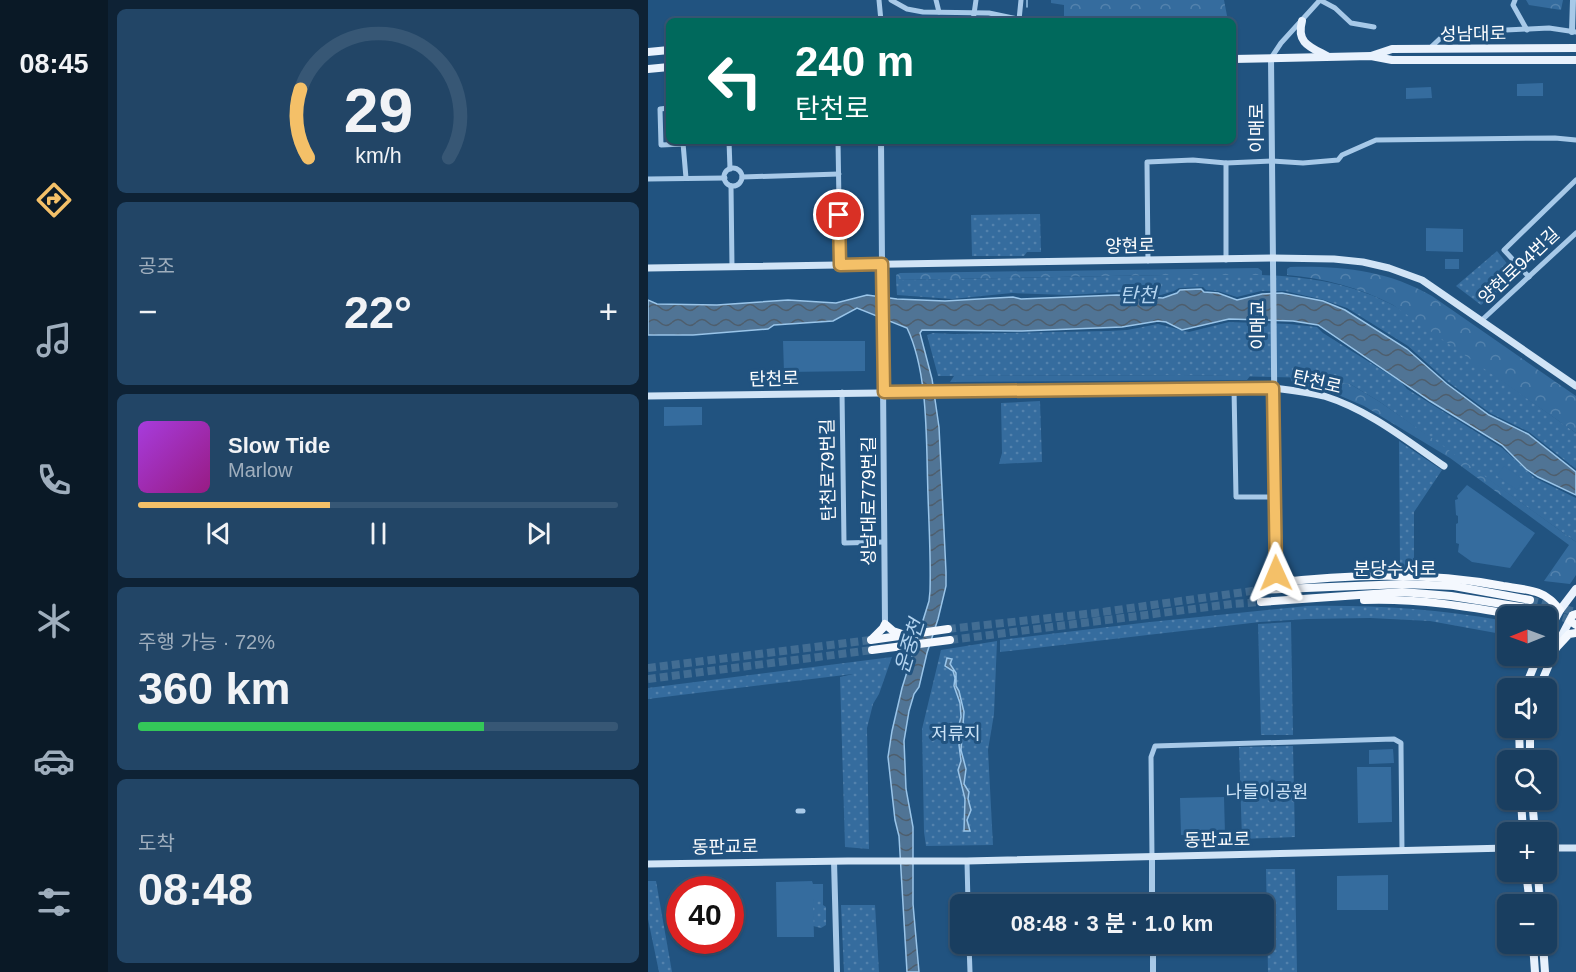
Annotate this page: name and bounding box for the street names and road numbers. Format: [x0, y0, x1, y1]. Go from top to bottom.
street label: 성남대로 [1440, 23, 1506, 45]
street label: 이매로 [1247, 103, 1267, 153]
street label: 양현로94번길 [1475, 224, 1563, 308]
street label: 양현로 [1105, 236, 1155, 256]
street label: 이매교 [1248, 300, 1268, 350]
street label: 탄천로 [1291, 367, 1343, 397]
street label: 탄천로 [749, 369, 799, 389]
street label: 탄천로79번길 [817, 418, 839, 522]
street label: 성남대로779번길 [859, 436, 879, 566]
street label: 분당수서로 [1354, 559, 1436, 579]
street label: 동판교로 [1184, 829, 1250, 851]
street label: 동판교로 [692, 836, 758, 858]

